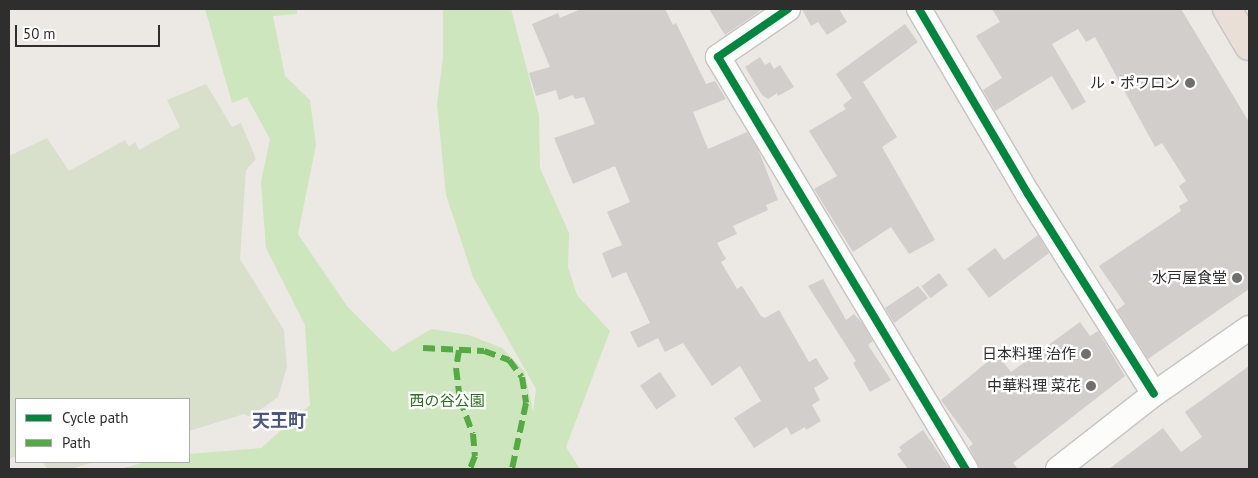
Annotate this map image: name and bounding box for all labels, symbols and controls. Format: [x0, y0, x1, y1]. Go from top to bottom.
scale bar [18, 15, 162, 47]
text: 50 m [23, 24, 56, 43]
place label: ル・ポワロン [1090, 74, 1180, 92]
marker: ル・ポワロン [1184, 77, 1196, 89]
place label: 水戸屋食堂 [1152, 269, 1227, 287]
marker: 水戸屋食堂 [1231, 272, 1243, 284]
place label: 日本料理 治作 [982, 345, 1076, 363]
marker: 日本料理 治作 [1080, 348, 1092, 360]
place label: 中華料理 菜花 [987, 377, 1081, 395]
marker: 中華料理 菜花 [1085, 380, 1097, 392]
park label: 西の谷公園 [410, 392, 484, 410]
legend [15, 398, 190, 463]
text: Cycle path [62, 408, 128, 427]
district label: 天王町 [252, 410, 306, 432]
text: Path [62, 433, 91, 452]

